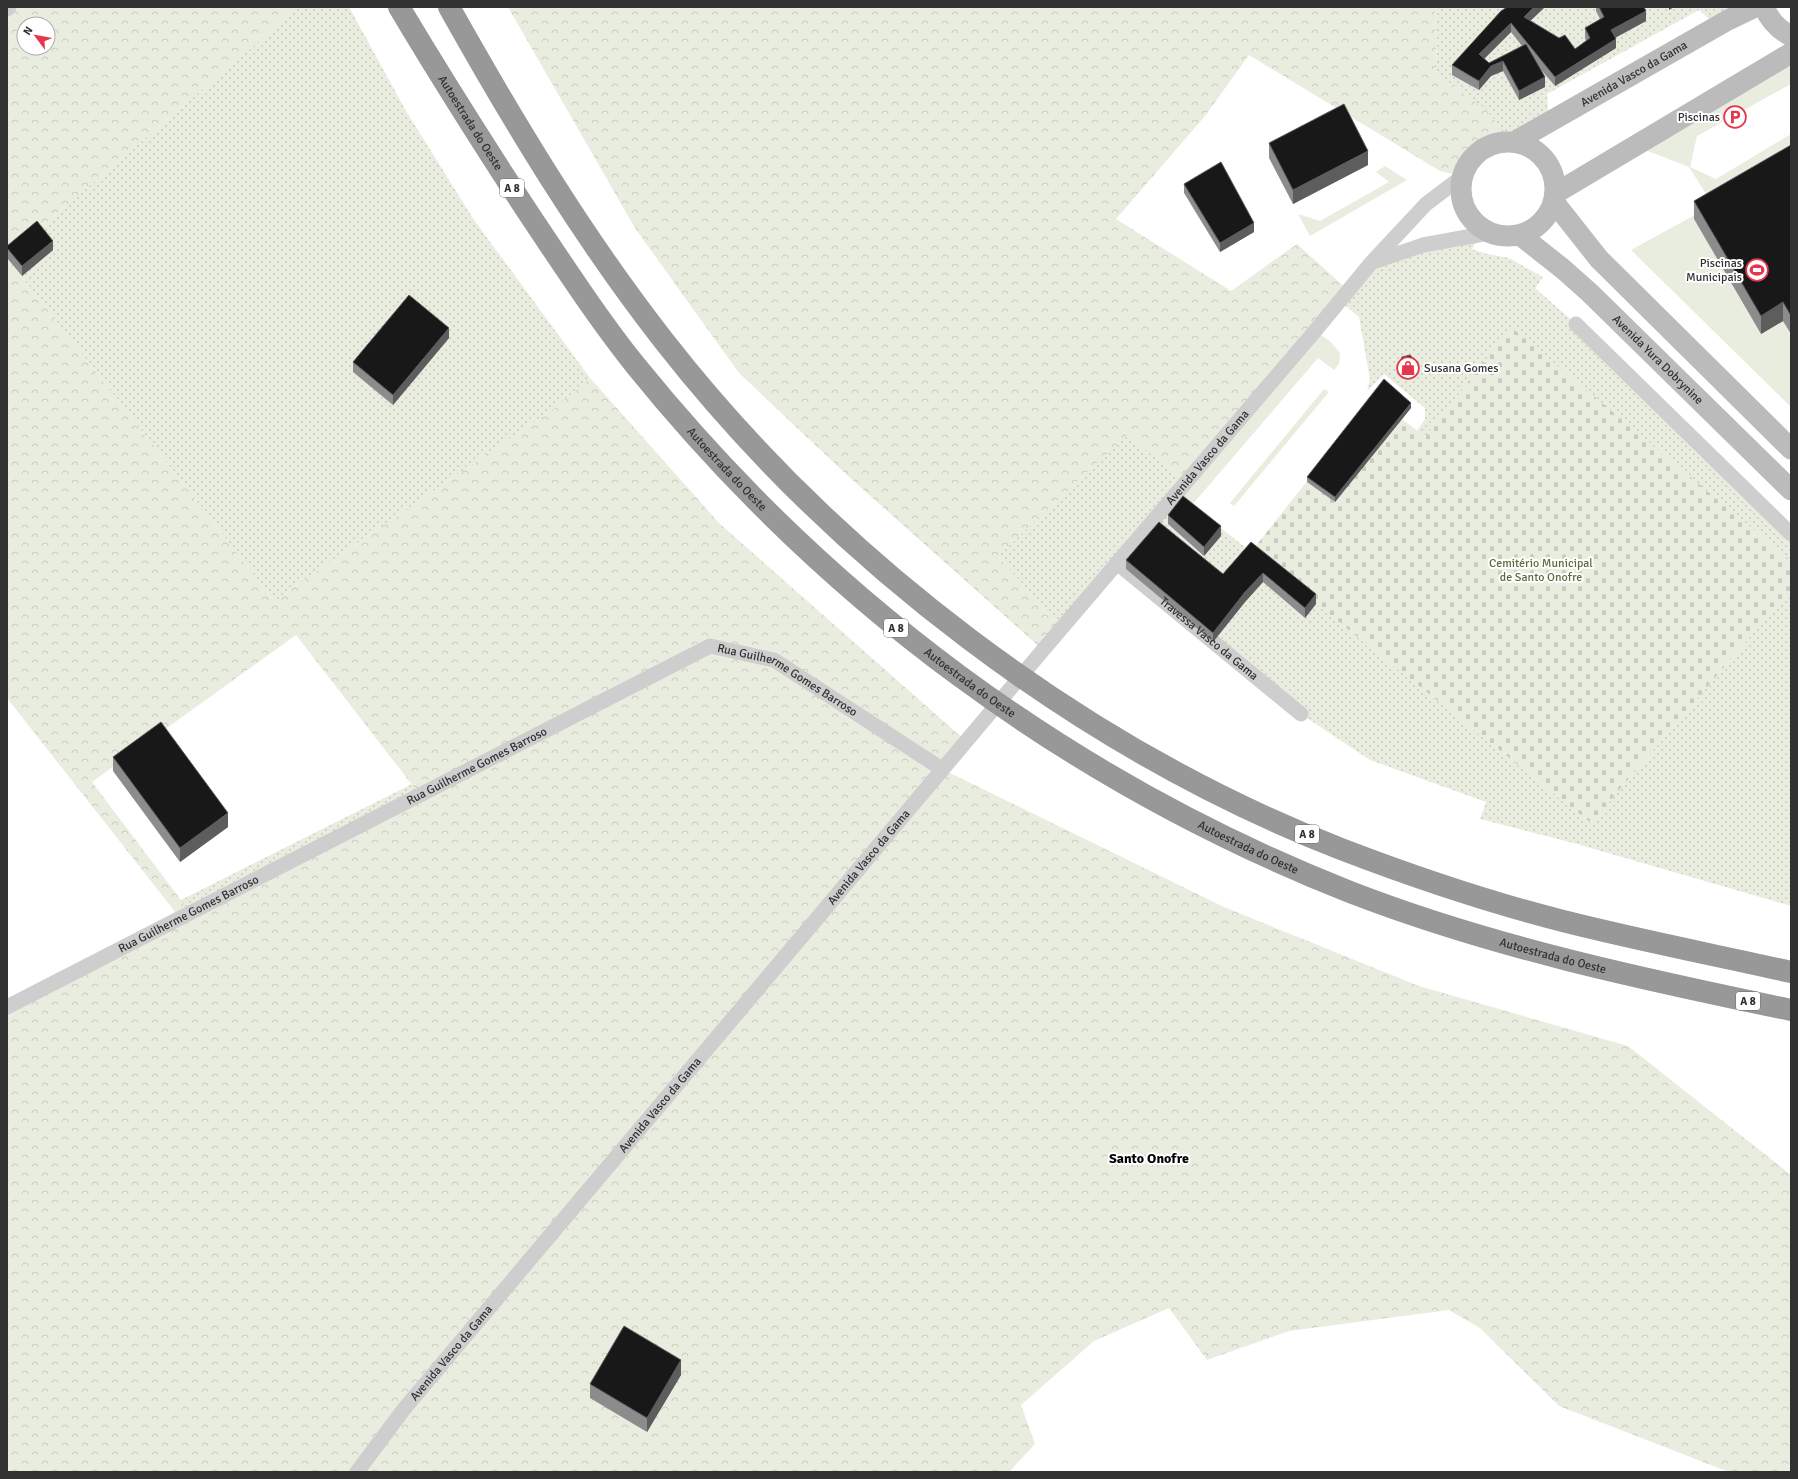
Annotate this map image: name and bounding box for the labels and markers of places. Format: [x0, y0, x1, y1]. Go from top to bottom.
parking icon: Piscinas [1722, 104, 1748, 130]
place label: Piscinas [1678, 110, 1720, 125]
place label: Piscinas Municipais [1686, 256, 1742, 285]
sports icon: Piscinas Municipais [1744, 257, 1770, 283]
shop icon: Susana Gomes [1395, 355, 1421, 381]
place label: Susana Gomes [1424, 361, 1499, 376]

